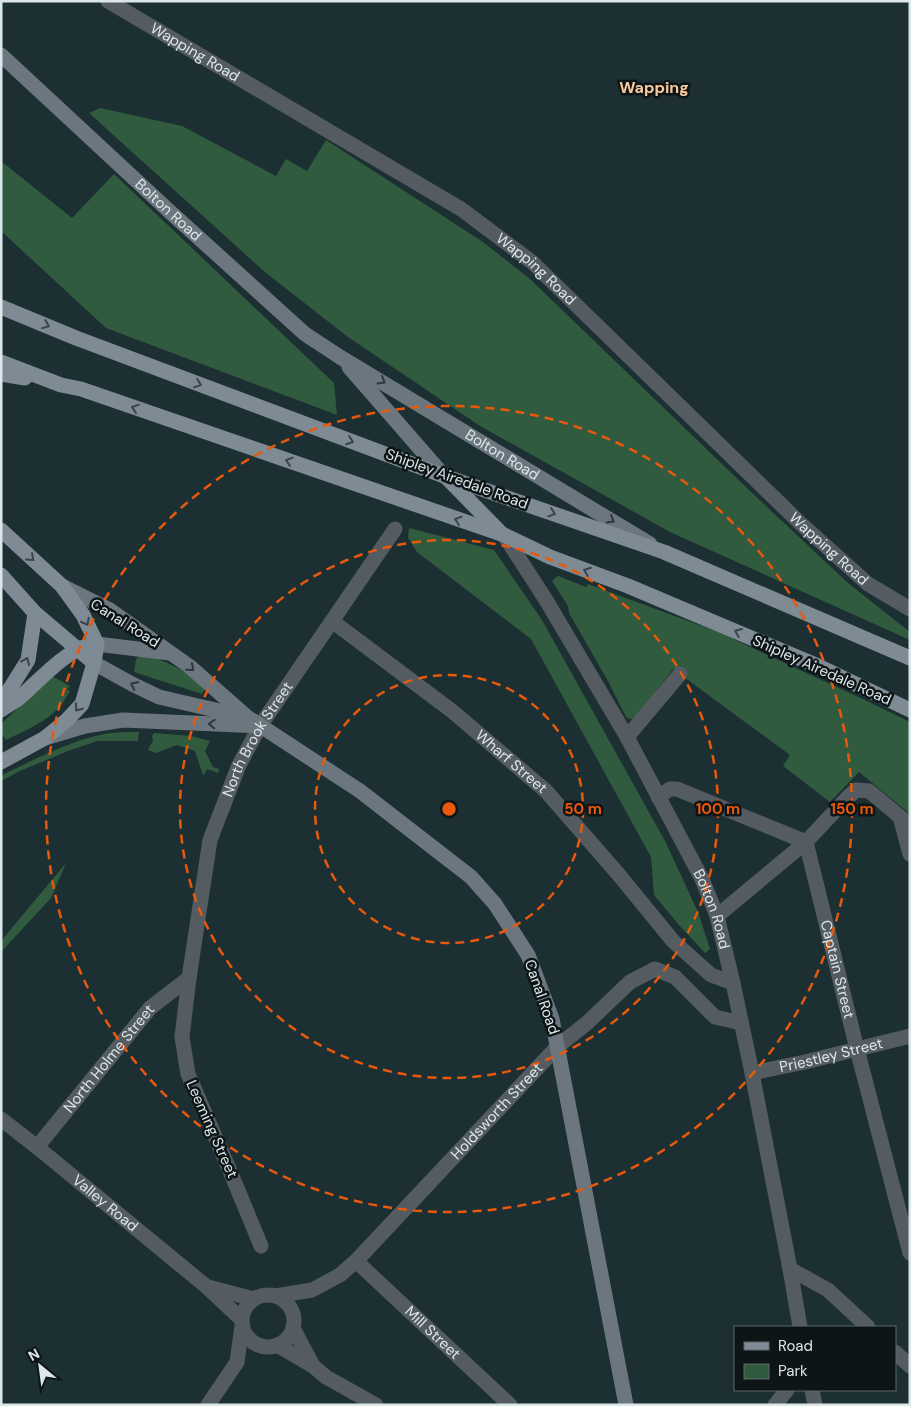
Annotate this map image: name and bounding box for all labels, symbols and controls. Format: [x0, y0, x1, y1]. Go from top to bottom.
street label: Wapping Road [147, 18, 243, 86]
district label: Wapping [619, 77, 689, 98]
street label: Bolton Road [131, 174, 206, 246]
street label: Wapping Road [492, 229, 580, 310]
one-way arrow [41, 319, 50, 330]
one-way arrow [376, 375, 385, 385]
one-way arrow [193, 378, 202, 388]
one-way arrow [132, 404, 140, 414]
street label: Bolton Road [461, 425, 543, 485]
one-way arrow [345, 435, 354, 445]
street label: Shipley Airedale Road [383, 444, 531, 514]
one-way arrow [285, 457, 294, 467]
one-way arrow [548, 507, 556, 517]
street label: Wapping Road [785, 508, 873, 590]
one-way arrow [605, 513, 614, 523]
one-way arrow [454, 515, 463, 525]
one-way arrow [26, 552, 35, 561]
one-way arrow [583, 567, 592, 577]
street label: Canal Road [87, 594, 163, 652]
one-way arrow [80, 617, 90, 626]
one-way arrow [734, 628, 743, 639]
street label: Shipley Airedale Road [749, 630, 895, 710]
one-way arrow [19, 657, 30, 666]
one-way arrow [186, 662, 195, 671]
street label: North Brook Street [218, 678, 298, 800]
one-way arrow [130, 681, 139, 691]
one-way arrow [75, 702, 83, 711]
one-way arrow [207, 719, 215, 730]
street label: Wharf Street [471, 725, 552, 798]
text: 50 m [564, 799, 602, 819]
text: 100 m [696, 799, 740, 819]
text: 150 m [831, 799, 874, 819]
centre of rings [440, 800, 458, 818]
street label: Bolton Road [689, 866, 735, 951]
street label: Captain Street [816, 918, 859, 1021]
street label: Canal Road [520, 957, 564, 1037]
street label: North Holme Street [59, 1000, 159, 1117]
street label: Priestley Street [777, 1033, 885, 1077]
street label: Holdsworth Street [446, 1058, 547, 1164]
street label: Leeming Street [181, 1077, 243, 1181]
street label: Valley Road [68, 1170, 142, 1236]
street label: Mill Street [400, 1302, 465, 1364]
legend [734, 1326, 896, 1391]
text: Road [778, 1336, 813, 1356]
north arrow [15, 1341, 65, 1391]
text: N [25, 1344, 43, 1365]
text: Park [778, 1361, 808, 1381]

